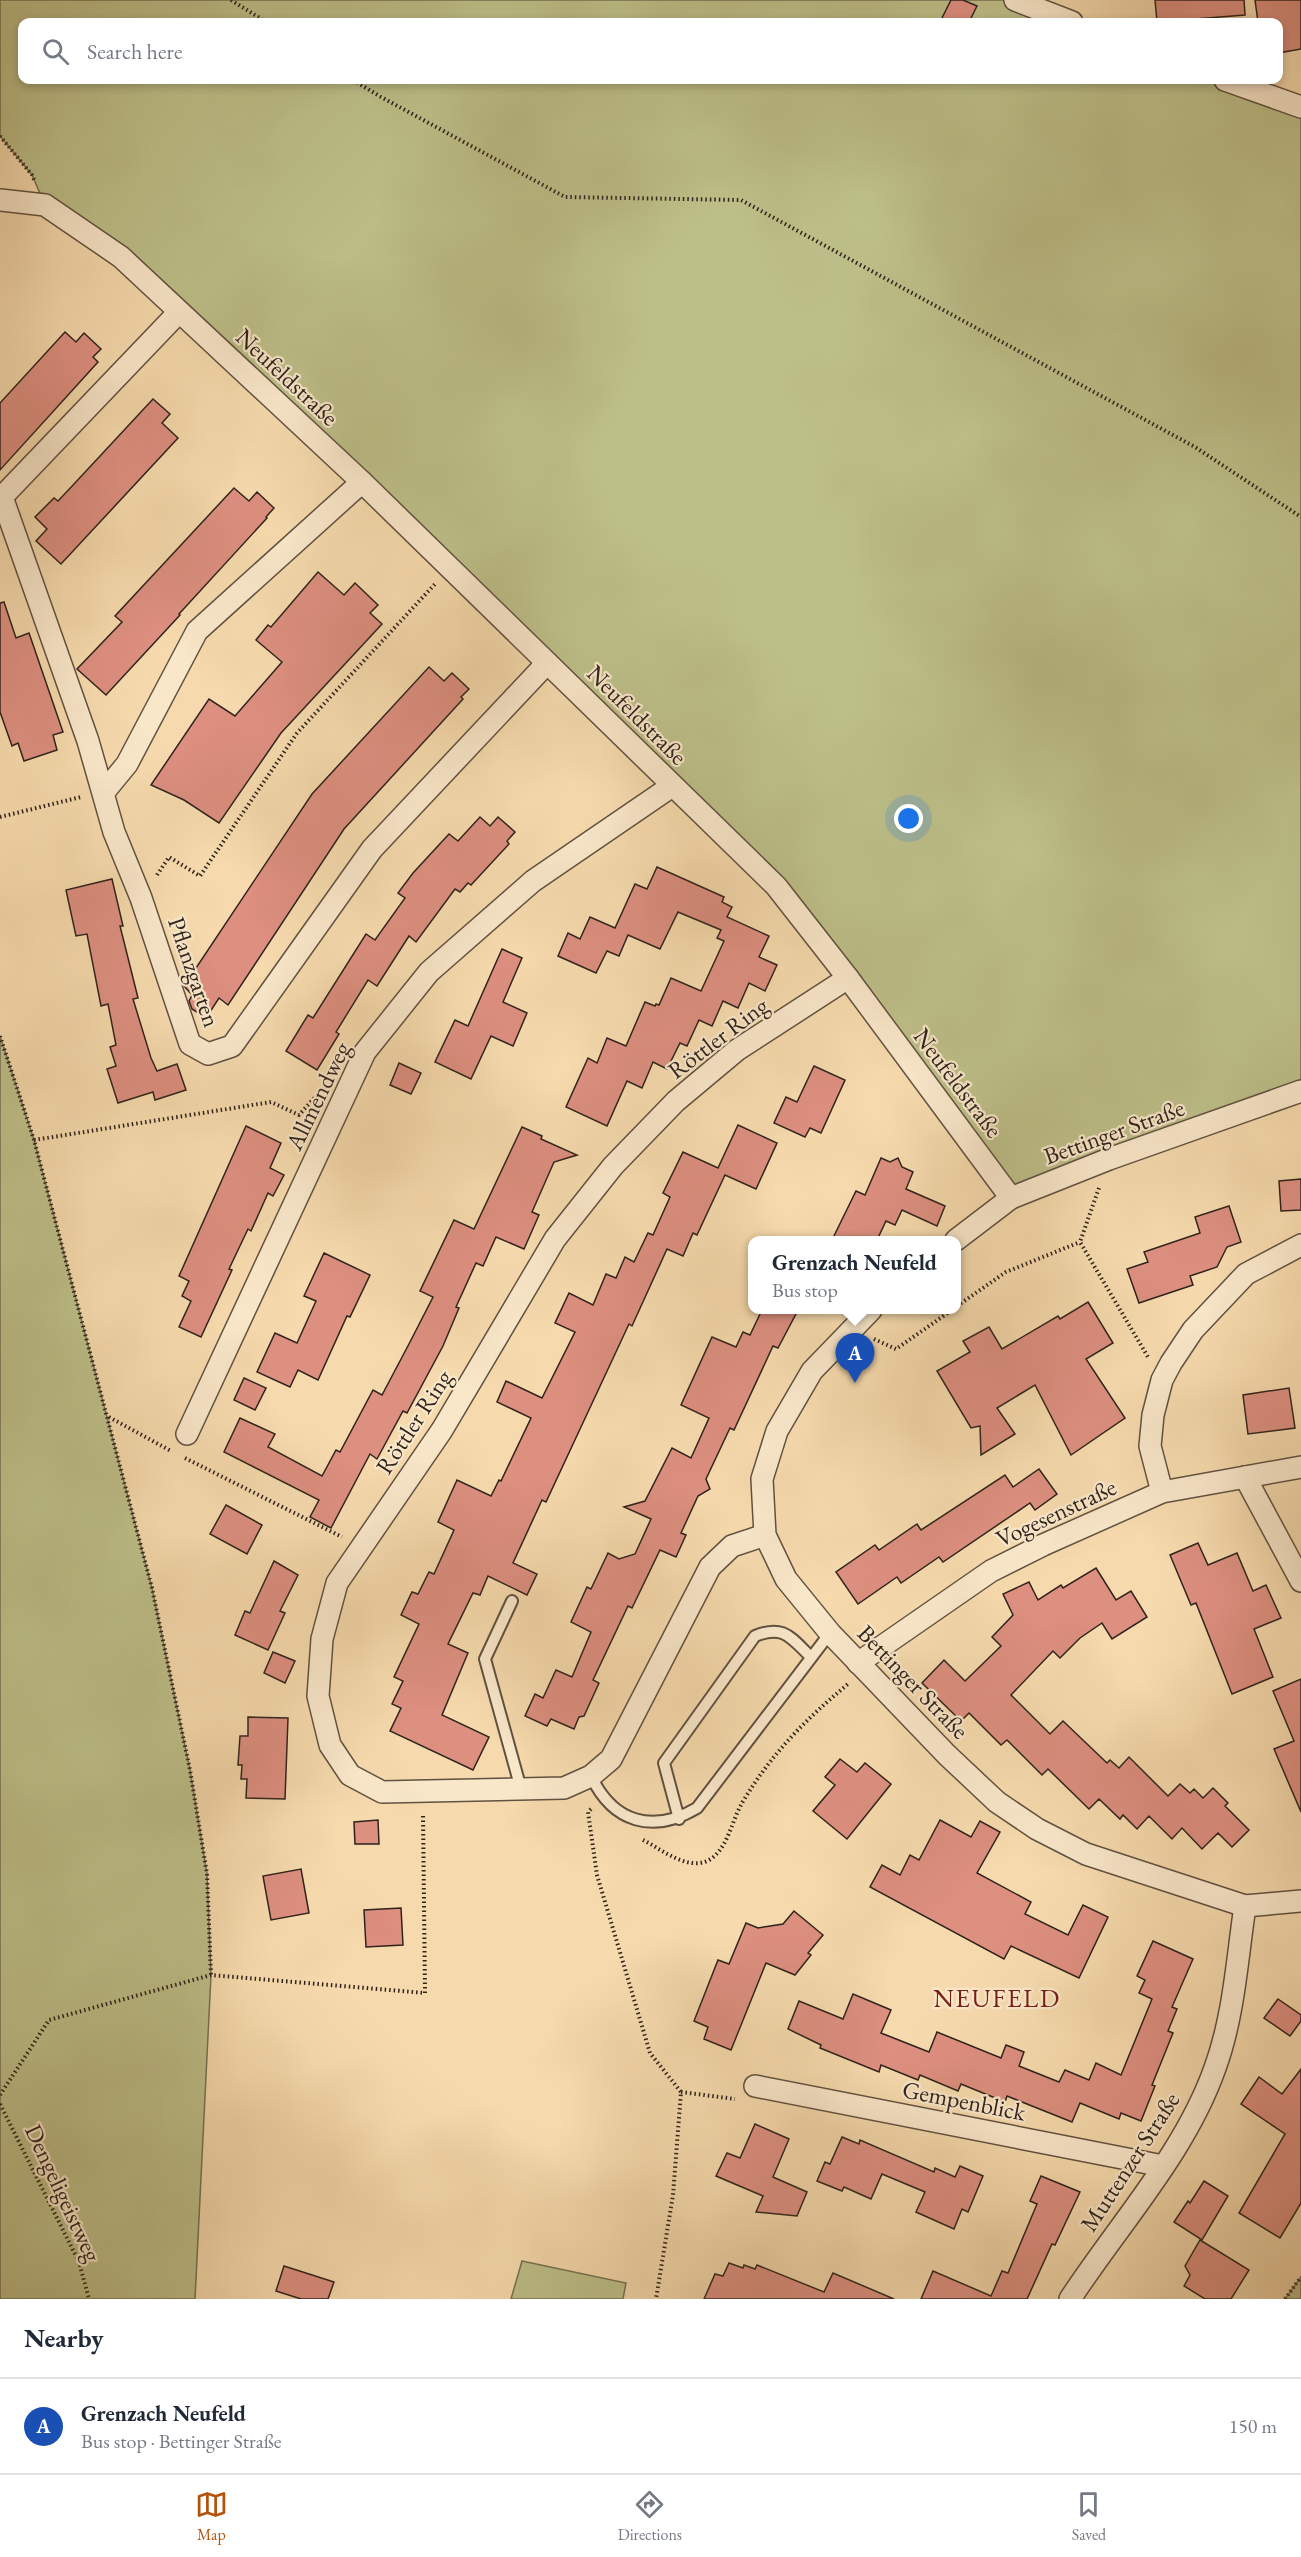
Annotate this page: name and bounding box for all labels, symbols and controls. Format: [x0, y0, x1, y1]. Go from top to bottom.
search box [18, 18, 1283, 84]
icon: search [39, 35, 72, 68]
text: Search here [87, 37, 182, 66]
street label: Neufeldstraße [229, 321, 345, 432]
street label: Neufeldstraße [581, 658, 694, 771]
your location [894, 804, 923, 833]
street label: Pflanzgarten [161, 913, 228, 1031]
street label: Röttler Ring [661, 989, 775, 1086]
street label: Neufeldstraße [907, 1022, 1010, 1144]
street label: Allmendweg [278, 1036, 357, 1156]
street label: Bettinger Straße [1039, 1092, 1188, 1171]
popup [748, 1236, 961, 1314]
text: Grenzach Neufeld [772, 1248, 937, 1277]
text: Bus stop [772, 1277, 838, 1303]
pin: A [836, 1334, 874, 1383]
street label: Röttler Ring [368, 1363, 459, 1480]
street label: Vogesenstraße [991, 1471, 1121, 1554]
street label: Bettinger Straße [851, 1618, 976, 1745]
district label: NEUFELD [933, 1981, 1061, 2015]
street label: Gempenblick [900, 2073, 1029, 2128]
street label: Muttenzer Straße [1073, 2086, 1186, 2237]
street label: Dengeligeistweg [18, 2119, 109, 2267]
text: Nearby [24, 2321, 104, 2355]
text: Grenzach Neufeld [81, 2399, 246, 2428]
text: A [36, 2413, 51, 2439]
text: 150 m [1229, 2413, 1277, 2439]
text: Bus stop · Bettinger Straße [81, 2428, 282, 2454]
tab: Map [195, 2488, 228, 2545]
tab: Directions [618, 2488, 682, 2545]
tab: Saved [1072, 2488, 1106, 2545]

